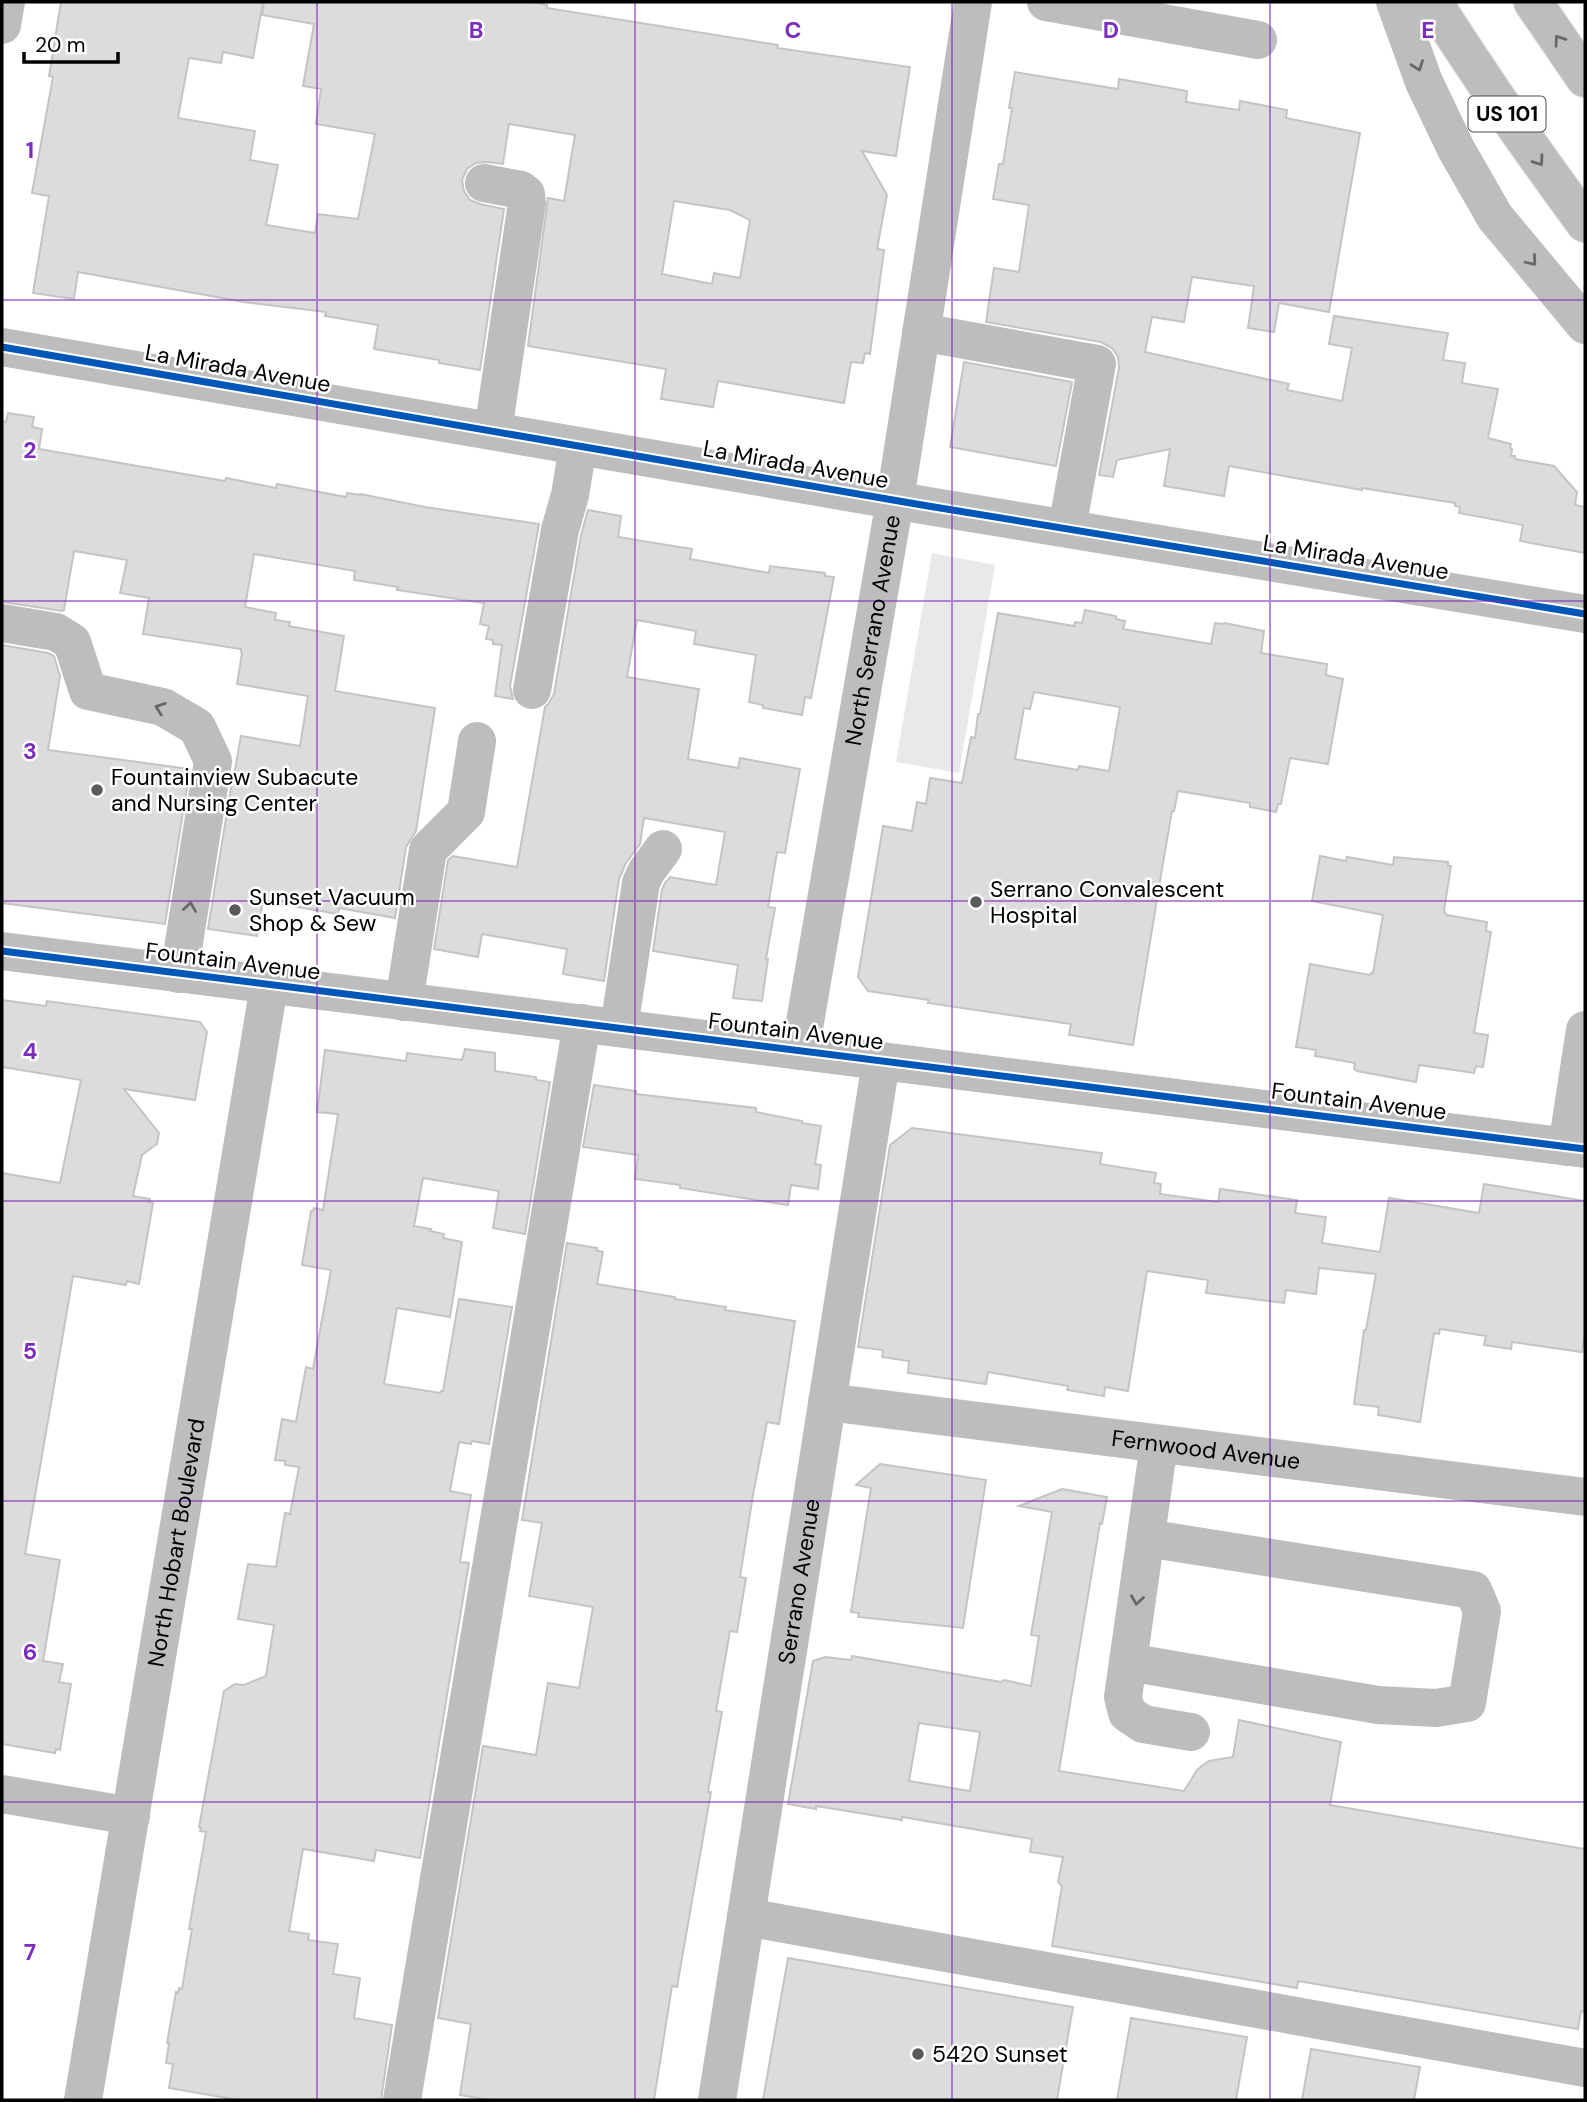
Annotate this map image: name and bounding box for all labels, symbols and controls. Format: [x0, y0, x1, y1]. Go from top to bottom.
text: B [469, 15, 483, 45]
text: C [785, 15, 801, 45]
text: D [1103, 15, 1119, 45]
text: E [1421, 15, 1435, 45]
scale bar [24, 21, 119, 65]
text: 20 m [35, 31, 86, 59]
one-way arrow [1555, 35, 1567, 48]
one-way arrow [1410, 59, 1424, 71]
road number: US 101 [1468, 96, 1546, 132]
text: 1 [26, 135, 34, 165]
one-way arrow [1531, 153, 1544, 166]
one-way arrow [1524, 253, 1536, 266]
street label: La Mirada Avenue [143, 337, 333, 399]
street label: La Mirada Avenue [701, 433, 891, 495]
text: 2 [23, 435, 37, 465]
street label: North Serrano Avenue [838, 513, 907, 748]
street label: La Mirada Avenue [1261, 527, 1451, 587]
one-way arrow [154, 702, 166, 716]
text: 3 [23, 736, 37, 766]
place label: Fountainview Subacute and Nursing Center [111, 762, 358, 818]
marker: Fountainview Subacute and Nursing Center [89, 782, 105, 798]
place label: Serrano Convalescent Hospital [990, 874, 1224, 930]
place label: Sunset Vacuum Shop & Sew [249, 882, 415, 938]
marker: Serrano Convalescent Hospital [968, 894, 984, 910]
one-way arrow [182, 901, 197, 913]
marker: Sunset Vacuum Shop & Sew [227, 902, 243, 918]
street label: Fountain Avenue [144, 935, 322, 987]
street label: Fountain Avenue [707, 1005, 885, 1057]
text: 4 [23, 1036, 38, 1066]
street label: Fountain Avenue [1270, 1075, 1448, 1127]
text: 5 [23, 1336, 37, 1366]
street label: North Hobart Boulevard [141, 1416, 212, 1669]
street label: Fernwood Avenue [1110, 1423, 1302, 1476]
street label: Serrano Avenue [771, 1497, 827, 1666]
one-way arrow [1130, 1594, 1145, 1606]
text: 6 [23, 1637, 37, 1667]
text: 7 [24, 1937, 36, 1967]
place label: 5420 Sunset [932, 2039, 1068, 2069]
marker: 5420 Sunset [910, 2046, 926, 2062]

